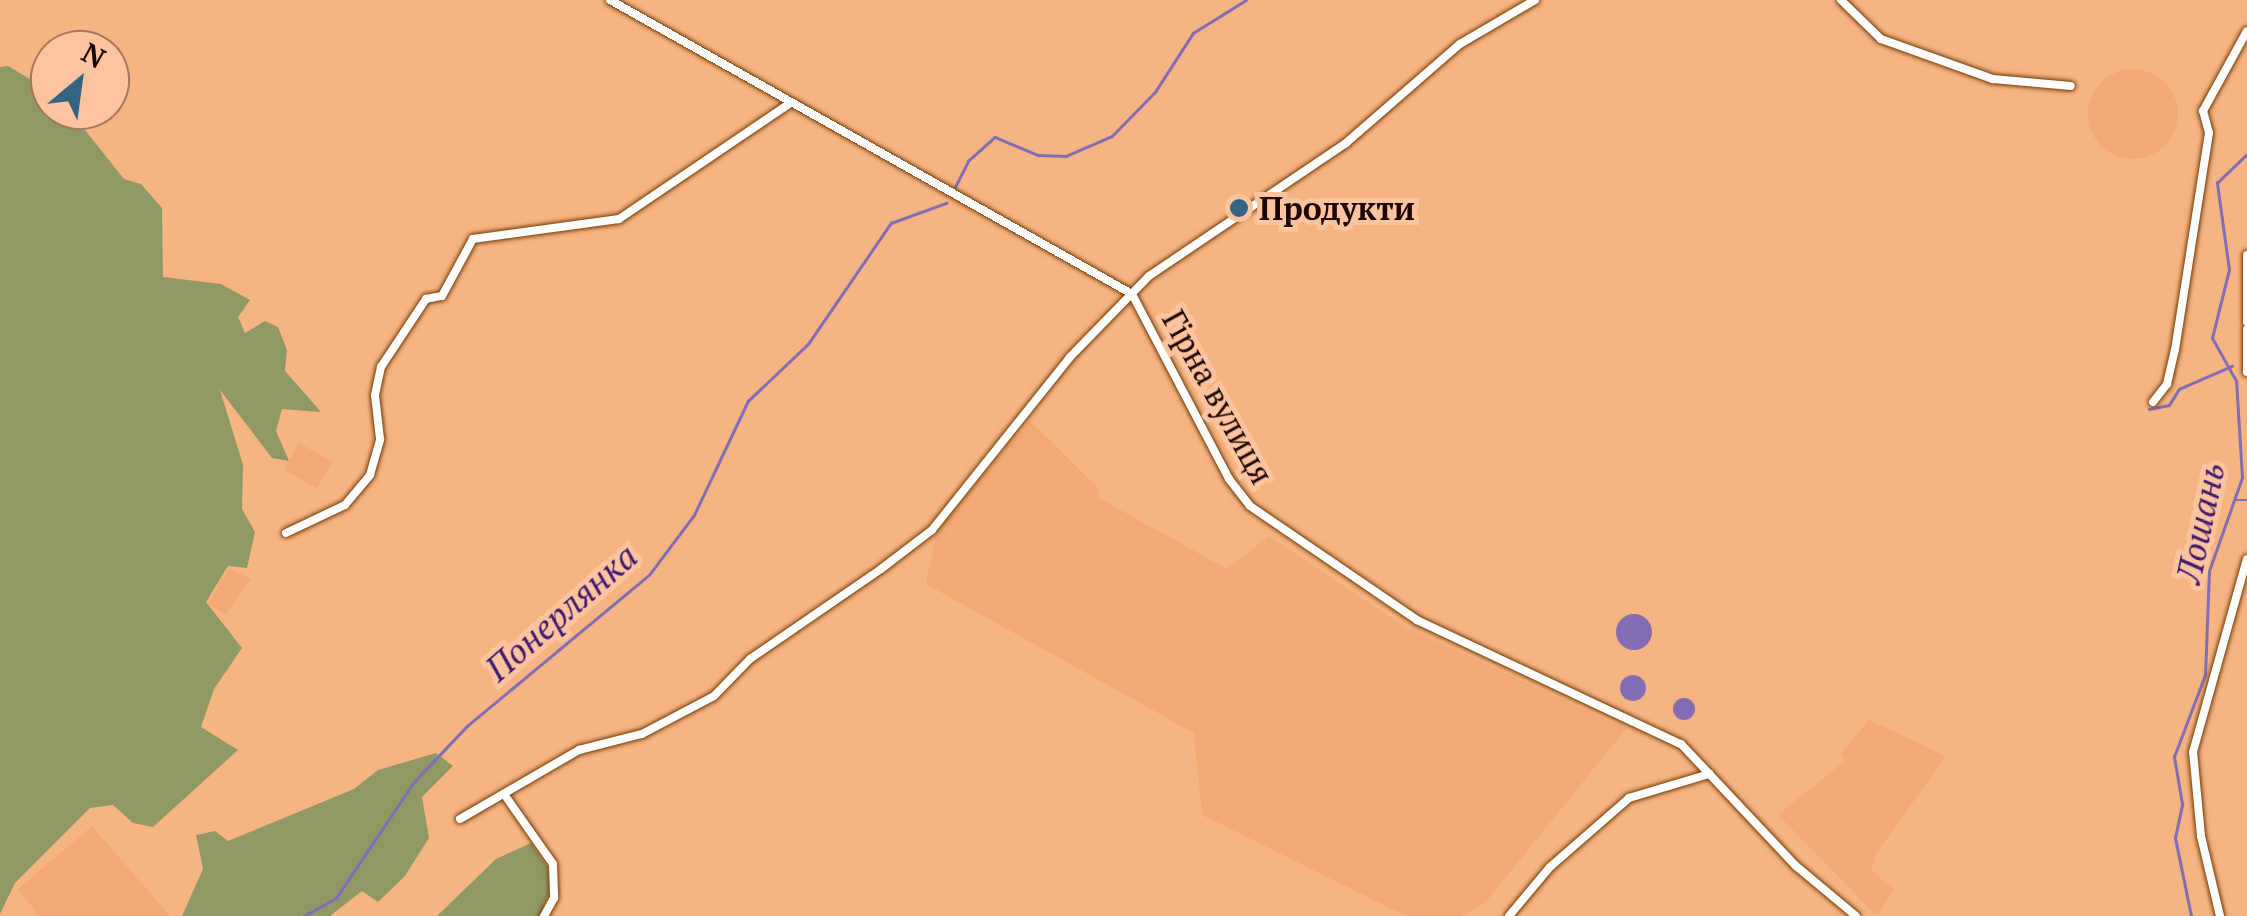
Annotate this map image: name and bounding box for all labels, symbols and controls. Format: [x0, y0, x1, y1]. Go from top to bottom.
north arrow [30, 30, 130, 130]
text: N [76, 34, 112, 76]
place label: Продукти [1259, 189, 1415, 227]
marker: Продукти [1228, 197, 1250, 219]
street label: Гірна вулиця [1154, 303, 1282, 491]
water label: Лошань [2167, 459, 2233, 587]
water label: Понерлянка [477, 535, 645, 689]

